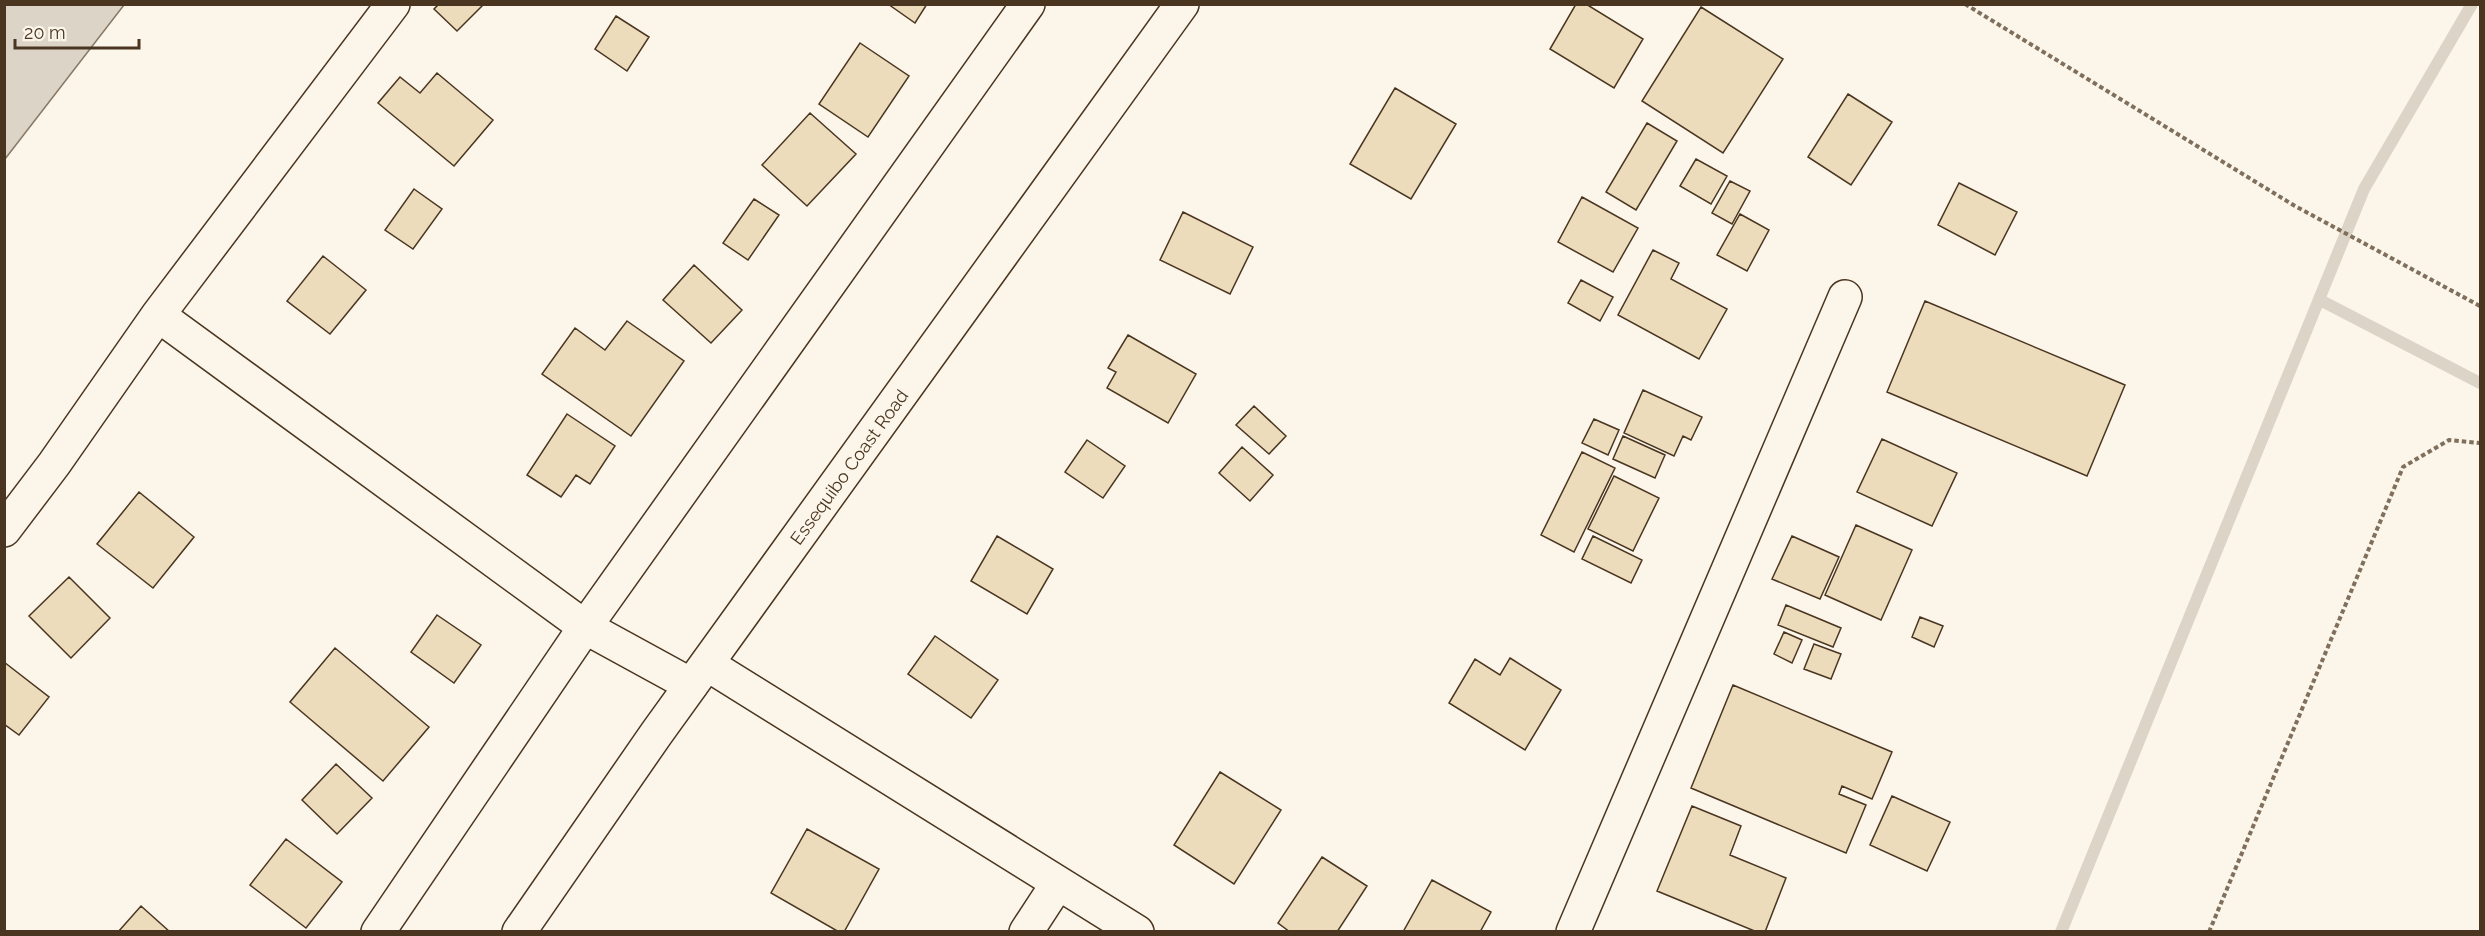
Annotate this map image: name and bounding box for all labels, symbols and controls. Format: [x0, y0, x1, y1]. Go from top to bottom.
scale bar [15, 12, 140, 50]
text: 20 m [24, 22, 66, 43]
street label: Essequibo Coast Road [786, 385, 912, 549]

